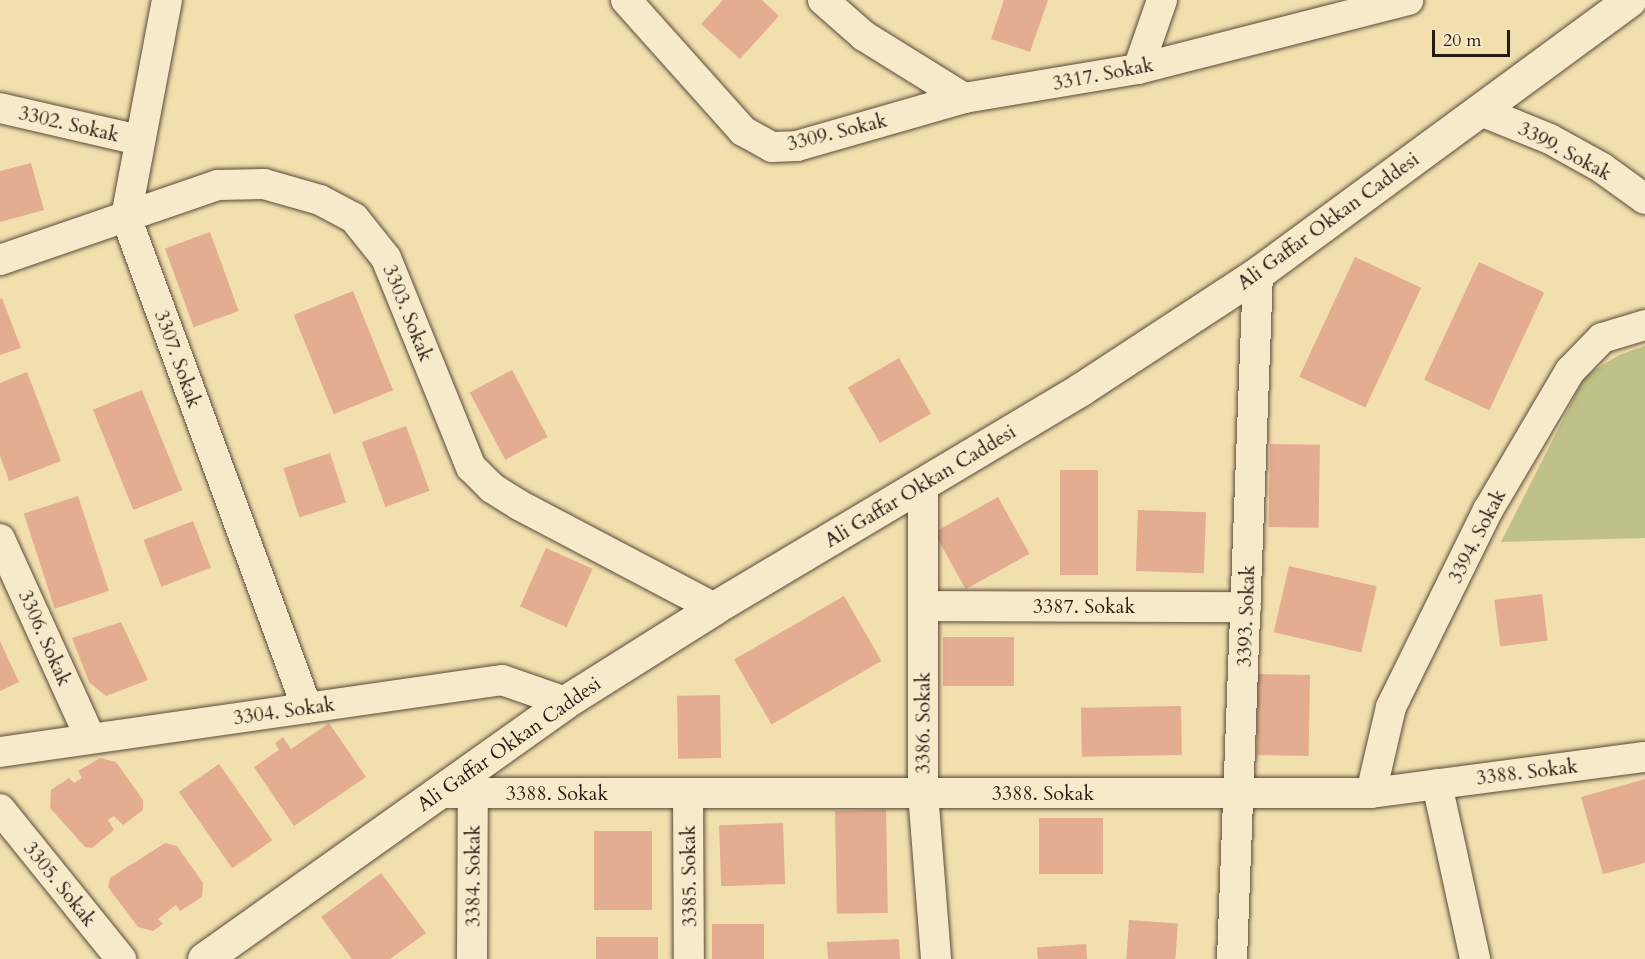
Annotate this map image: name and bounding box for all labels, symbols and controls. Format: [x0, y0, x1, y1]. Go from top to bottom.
scale bar [1435, 18, 1513, 56]
text: 20 m [1443, 28, 1482, 53]
street label: 3317. Sokak [1050, 52, 1156, 96]
street label: 3302. Sokak [16, 101, 122, 147]
street label: 3309. Sokak [784, 108, 890, 156]
street label: 3399. Sokak [1514, 116, 1616, 186]
street label: Ali Gaffar Okkan Caddesi [1232, 147, 1424, 295]
street label: 3303. Sokak [378, 261, 438, 365]
street label: 3307. Sokak [149, 307, 207, 411]
street label: Ali Gaffar Okkan Caddesi [820, 419, 1020, 553]
street label: 3394. Sokak [1443, 485, 1511, 587]
street label: 3393. Sokak [1232, 564, 1260, 668]
street label: 3306. Sokak [13, 586, 77, 690]
street label: 3387. Sokak [1033, 594, 1135, 618]
street label: Ali Gaffar Okkan Caddesi [413, 671, 605, 817]
street label: 3386. Sokak [911, 672, 935, 774]
street label: 3304. Sokak [232, 692, 336, 730]
street label: 3388. Sokak [1475, 754, 1579, 790]
street label: 3388. Sokak [506, 781, 608, 805]
street label: 3388. Sokak [992, 781, 1094, 805]
street label: 3384. Sokak [461, 825, 485, 927]
street label: 3385. Sokak [676, 825, 702, 927]
street label: 3305. Sokak [18, 837, 102, 931]

